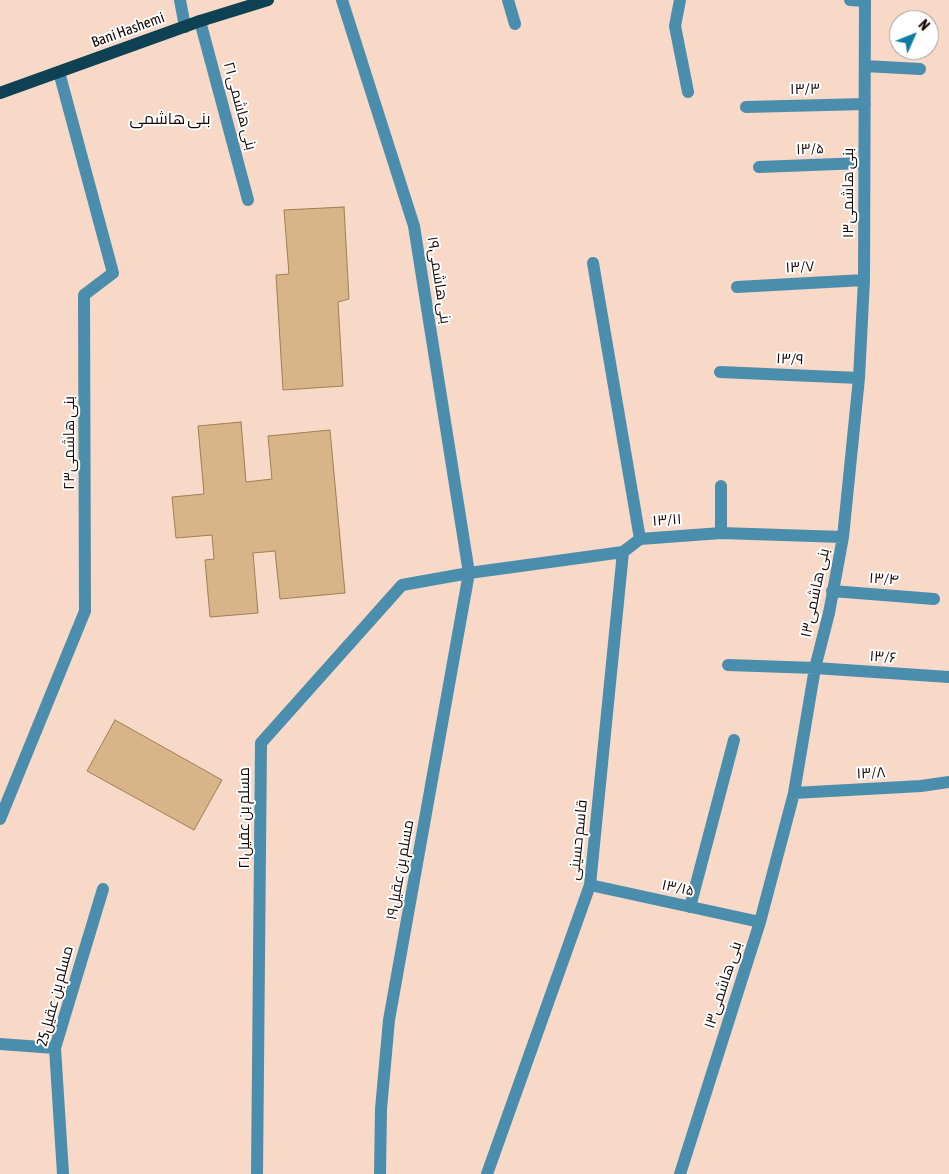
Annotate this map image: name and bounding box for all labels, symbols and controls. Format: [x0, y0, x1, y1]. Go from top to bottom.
street label: Bani Hashemi [89, 9, 167, 51]
north arrow [889, 10, 939, 60]
text: N [915, 17, 933, 34]
street label: بنی هاشمی ۲۱ [220, 60, 260, 152]
street label: ۱۳/۳ [790, 80, 820, 98]
district label: بنی هاشمی [130, 109, 210, 129]
street label: ۱۳/۵ [796, 140, 824, 158]
street label: بنی هاشمی۱۳ [839, 148, 857, 238]
street label: بنی هاشمی۱۹ [423, 235, 455, 325]
street label: ۱۳/۷ [785, 257, 815, 277]
street label: ۱۳/۹ [776, 350, 804, 368]
street label: بنی هاشمی۲۳ [60, 396, 78, 490]
street label: ۱۳/۱۱ [652, 510, 682, 530]
street label: بنی هاشمی۱۳ [797, 547, 833, 639]
street label: ۱۳/۴ [869, 569, 899, 589]
street label: ۱۳/۶ [869, 647, 897, 667]
street label: ۱۳/۸ [856, 763, 886, 783]
street label: مسلم بن عقیل۲۱ [235, 767, 253, 869]
street label: قاسم حسینی [565, 799, 591, 881]
street label: مسلم بن عقیل۱۹ [382, 819, 418, 921]
street label: ۱۳/۱۵ [660, 876, 696, 900]
street label: بنی هاشمی۱۳ [700, 939, 746, 1031]
street label: مسلم بن عقیل25 [33, 944, 77, 1048]

